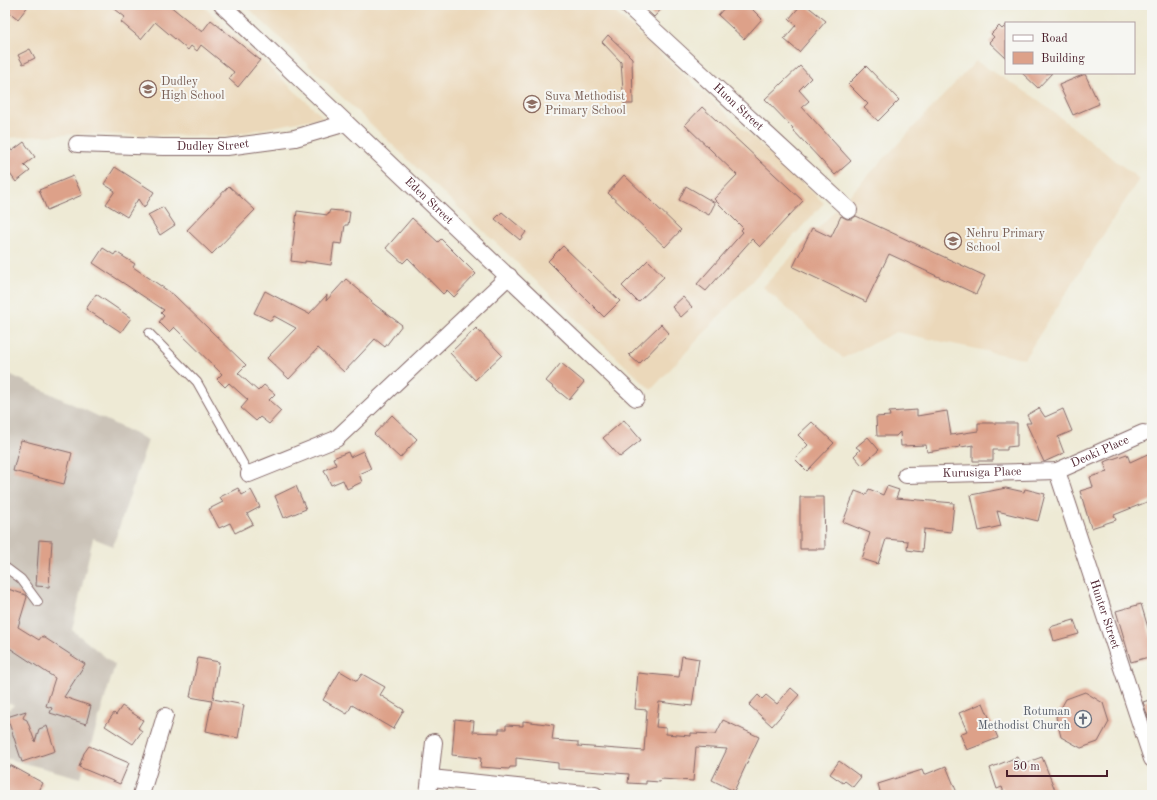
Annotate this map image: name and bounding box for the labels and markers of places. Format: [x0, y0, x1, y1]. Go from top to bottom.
place label: Dudley High School [161, 76, 224, 102]
school or university icon: Dudley High School [138, 79, 158, 99]
place label: Suva Methodist Primary School [545, 91, 626, 117]
school or university icon: Suva Methodist Primary School [522, 94, 542, 114]
place label: Nehru Primary School [966, 228, 1046, 254]
school or university icon: Nehru Primary School [943, 231, 963, 251]
place label: Rotuman Methodist Church [978, 706, 1071, 732]
church icon: Rotuman Methodist Church [1073, 709, 1093, 729]

